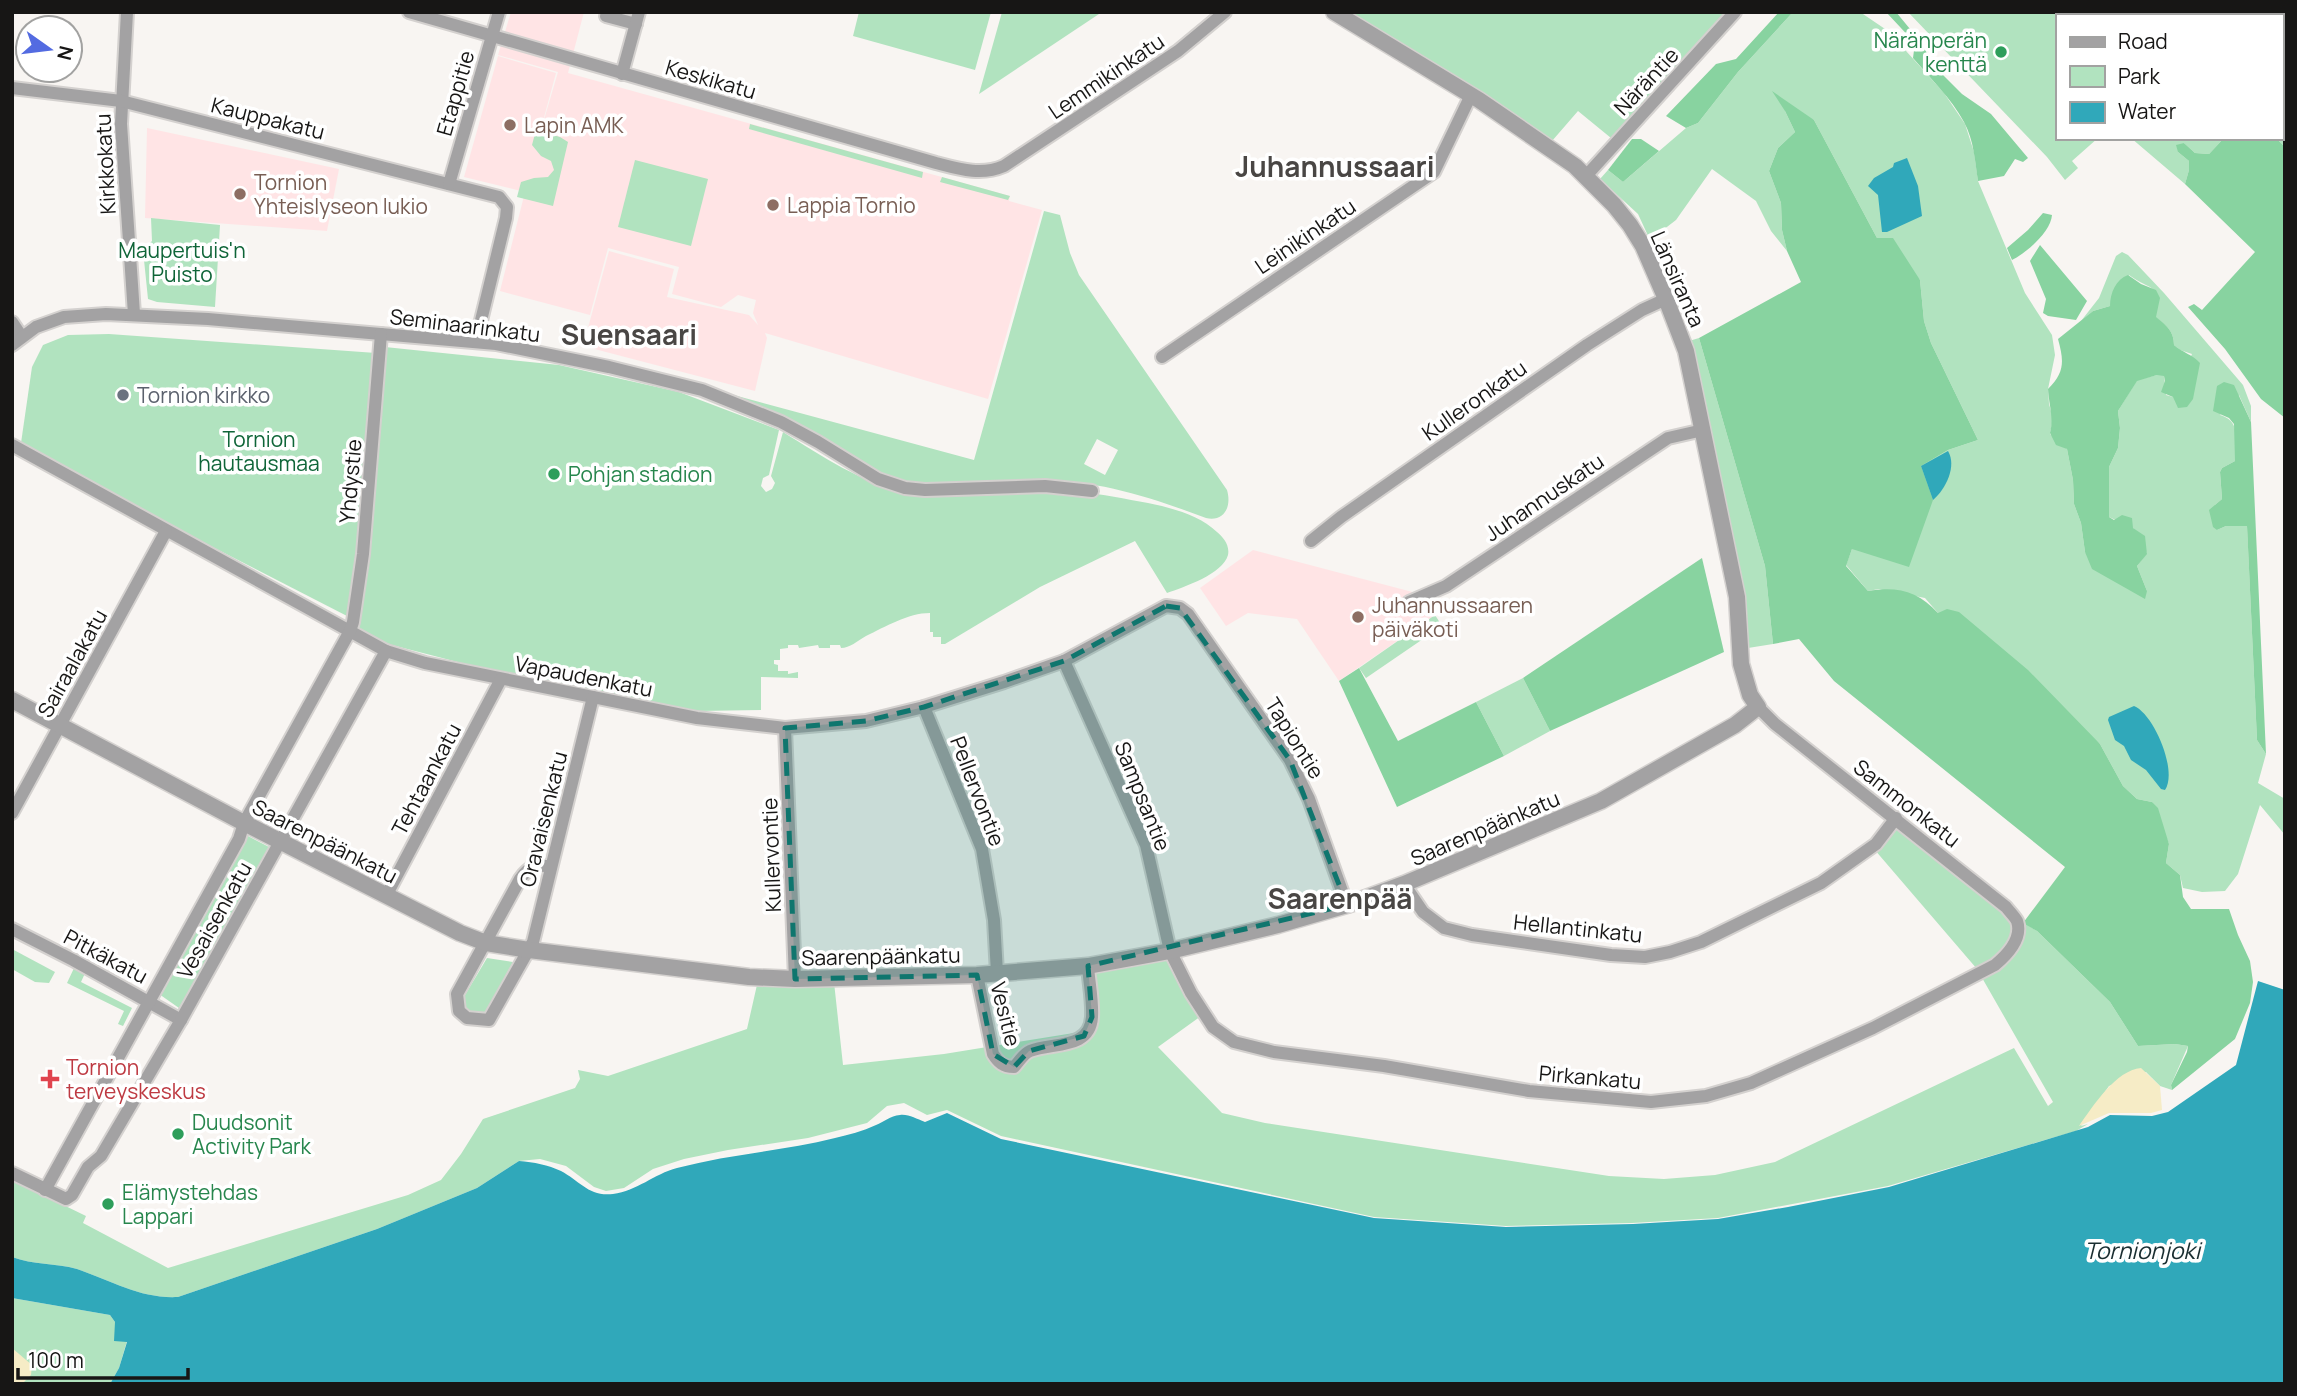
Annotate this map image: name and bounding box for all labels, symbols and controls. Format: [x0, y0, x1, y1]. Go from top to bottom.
north arrow [14, 14, 84, 84]
legend [2056, 14, 2283, 140]
place label: Näränperän kenttä [1874, 26, 1987, 78]
street label: Lemmikinkatu [1043, 27, 1169, 125]
text: Road [2118, 27, 2168, 55]
street label: Näräntie [1607, 41, 1685, 121]
text: N [51, 43, 80, 63]
marker: Näränperän kenttä [1993, 44, 2009, 60]
street label: Etappitie [429, 47, 481, 139]
street label: Keskikatu [662, 53, 760, 105]
text: Park [2118, 62, 2160, 90]
street label: Kauppakatu [208, 90, 328, 146]
text: Water [2118, 97, 2177, 125]
place label: Lapin AMK [524, 111, 624, 139]
street label: Kirkkokatu [88, 113, 122, 215]
marker: Lapin AMK [502, 117, 518, 133]
district label: Juhannussaari [1235, 147, 1435, 185]
place label: Tornion Yhteislyseon lukio [254, 168, 428, 220]
marker: Tornion Yhteislyseon lukio [232, 186, 248, 202]
place label: Lappia Tornio [787, 191, 916, 219]
street label: Leinikinkatu [1249, 192, 1361, 280]
marker: Lappia Tornio [765, 197, 781, 213]
street label: Länsiranta [1644, 227, 1712, 331]
park label: Maupertuis'n Puisto [118, 236, 246, 288]
street label: Seminaarinkatu [388, 302, 542, 348]
district label: Suensaari [561, 315, 697, 353]
street label: Kulleronkatu [1416, 354, 1532, 446]
place label: Tornion kirkko [137, 381, 270, 409]
marker: Tornion kirkko [115, 387, 131, 403]
park label: Tornion hautausmaa [198, 425, 320, 477]
street label: Yhdystie [332, 438, 368, 524]
street label: Juhannuskatu [1479, 447, 1609, 547]
place label: Pohjan stadion [568, 460, 712, 488]
marker: Pohjan stadion [546, 466, 562, 482]
place label: Juhannussaaren päiväkoti [1372, 591, 1533, 643]
street label: Sairaalakatu [31, 604, 113, 722]
marker: Juhannussaaren päiväkoti [1350, 609, 1366, 625]
street label: Vapaudenkatu [513, 649, 655, 703]
street label: Tapiontie [1259, 692, 1331, 784]
street label: Tehtaankatu [385, 718, 467, 840]
street label: Pellervontie [944, 732, 1012, 850]
street label: Sampsantie [1108, 737, 1178, 855]
street label: Oravaisenkatu [513, 748, 573, 890]
street label: Sammonkatu [1848, 753, 1966, 853]
street label: Saarenpäänkatu [1406, 784, 1564, 872]
street label: Saarenpäänkatu [248, 792, 402, 890]
street label: Kullervontie [755, 797, 787, 913]
street label: Vesaisenkatu [170, 856, 258, 984]
district label: Saarenpää [1267, 879, 1413, 917]
street label: Hellantinkatu [1512, 907, 1644, 949]
street label: Pitkäkatu [59, 922, 153, 990]
street label: Saarenpäänkatu [801, 941, 961, 971]
street label: Vesitie [985, 979, 1027, 1049]
place label: Tornion terveyskeskus [66, 1053, 206, 1105]
street label: Pirkankatu [1538, 1059, 1642, 1095]
marker: Tornion terveyskeskus [40, 1069, 60, 1089]
place label: Duudsonit Activity Park [192, 1108, 312, 1160]
marker: Duudsonit Activity Park [170, 1126, 186, 1142]
place label: Elämystehdas Lappari [122, 1178, 258, 1230]
marker: Elämystehdas Lappari [100, 1196, 116, 1212]
water label: Tornionjoki [2084, 1234, 2203, 1266]
scale bar [18, 1336, 187, 1380]
text: 100 m [28, 1346, 84, 1374]

